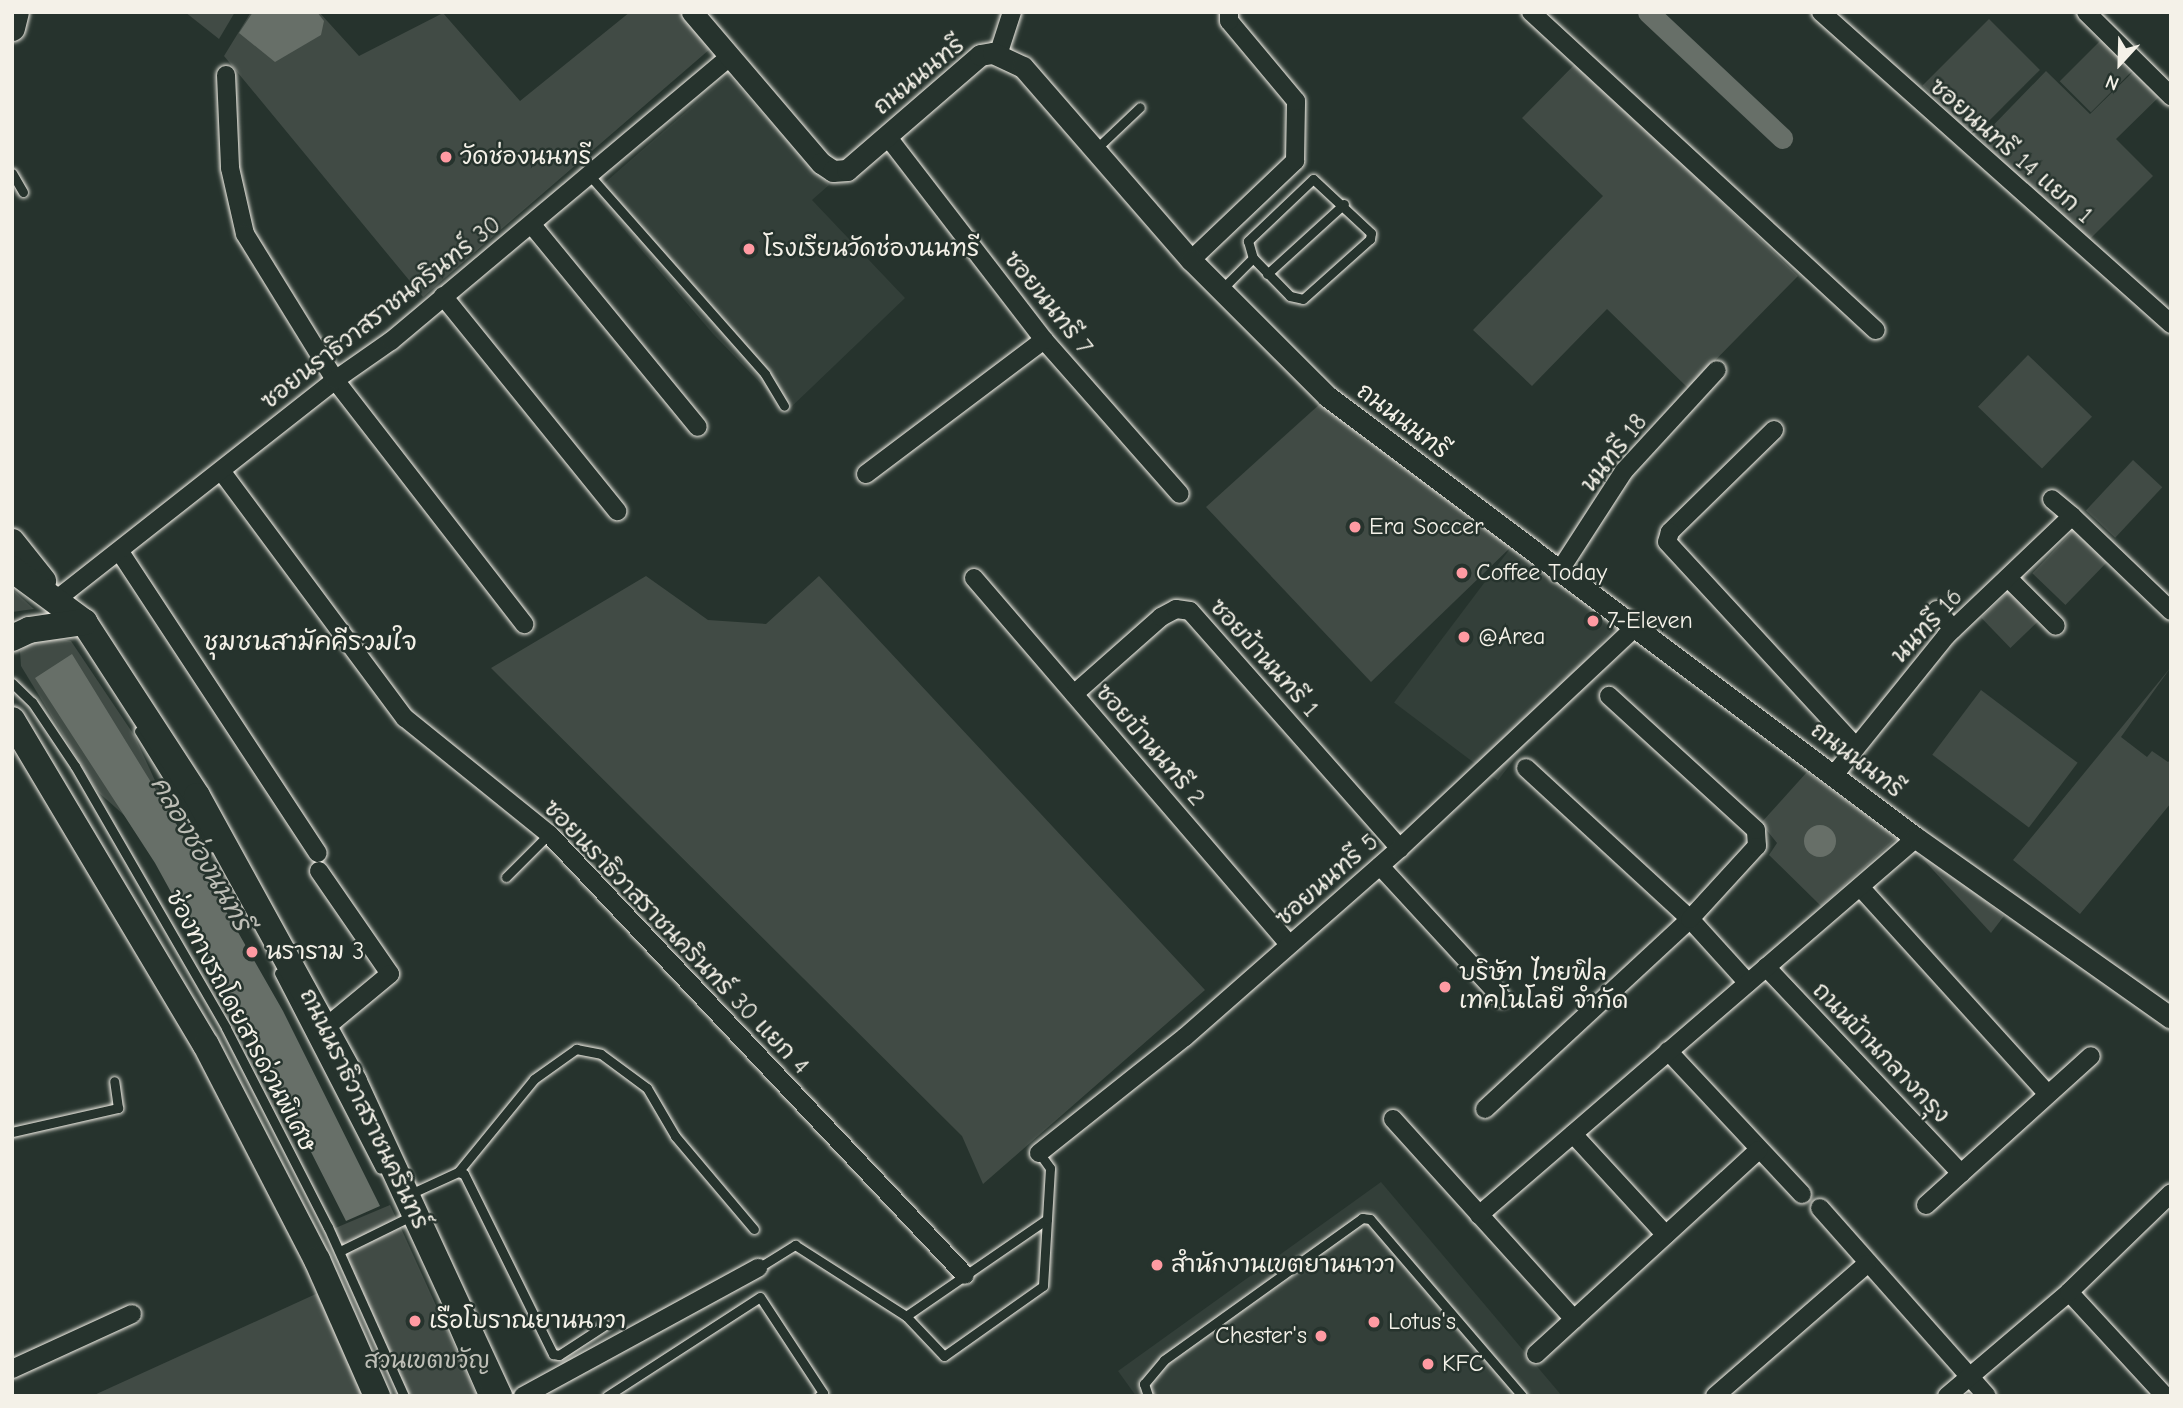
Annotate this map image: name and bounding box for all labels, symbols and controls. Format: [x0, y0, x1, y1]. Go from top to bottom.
north arrow [2085, 28, 2155, 98]
street label: ถนนนนทรี [868, 31, 970, 121]
text: N [2102, 70, 2122, 95]
street label: ซอยนนทรี 14 แยก 1 [1923, 72, 2099, 230]
place label: วัดช่องนนทรี [460, 143, 591, 171]
marker: วัดช่องนนทรี [438, 149, 454, 165]
street label: ซอยนราธิวาสราชนครินทร์ 30 [255, 210, 507, 416]
place label: โรงเรียนวัดช่องนนทรี [763, 235, 980, 263]
marker: โรงเรียนวัดช่องนนทรี [741, 241, 757, 257]
street label: ซอยนนทรี 7 [997, 245, 1099, 361]
street label: ถนนนนทรี [1351, 377, 1455, 465]
street label: นนทรี 18 [1575, 408, 1653, 498]
place label: Era Soccer [1369, 513, 1484, 541]
marker: Era Soccer [1347, 519, 1363, 535]
place label: Coffee Today [1476, 559, 1607, 587]
marker: Coffee Today [1454, 565, 1470, 581]
street label: นนทรี 16 [1885, 583, 1969, 669]
street label: ซอยบ้านนทรี 1 [1203, 593, 1325, 723]
place label: 7-Eleven [1607, 607, 1693, 635]
marker: 7-Eleven [1585, 613, 1601, 629]
place label: @Area [1478, 623, 1545, 651]
district label: ชุมชนสามัคคีรวมใจ [203, 627, 417, 659]
marker: @Area [1456, 629, 1472, 645]
street label: ซอยบ้านนทรี 2 [1089, 678, 1211, 812]
street label: ถนนนนทรี [1805, 716, 1909, 804]
water label: คลองช่องนนทรี [143, 771, 257, 937]
street label: ซอยนราธิวาสราชนครินทร์ 30 แยก 4 [537, 794, 815, 1080]
street label: ซอยนนทรี 5 [1270, 827, 1384, 933]
street label: ช่องทางรถโดยสารด่วนพิเศษ [160, 885, 322, 1157]
place label: นราราม 3 [266, 938, 364, 966]
marker: นราราม 3 [244, 944, 260, 960]
place label: บริษัท ไทยฟิล เทคโนโลยี จำกัด [1459, 959, 1628, 1015]
street label: ถนนบ้านกลางกรุง [1806, 976, 1956, 1130]
marker: บริษัท ไทยฟิล เทคโนโลยี จำกัด [1437, 979, 1453, 995]
street label: ถนนนราธิวาสราชนครินทร์ [293, 984, 435, 1234]
place label: สำนักงานเขตยานนาวา [1171, 1251, 1395, 1279]
marker: สำนักงานเขตยานนาวา [1149, 1257, 1165, 1273]
place label: เรือโบราณยานนาวา [429, 1307, 626, 1335]
place label: Lotus's [1388, 1308, 1456, 1336]
marker: เรือโบราณยานนาวา [407, 1313, 423, 1329]
marker: Lotus's [1366, 1314, 1382, 1330]
place label: Chester's [1215, 1322, 1307, 1350]
marker: Chester's [1313, 1328, 1329, 1344]
park label: สวนเขตขวัญ [364, 1347, 490, 1375]
place label: KFC [1442, 1350, 1483, 1378]
marker: KFC [1420, 1356, 1436, 1372]

